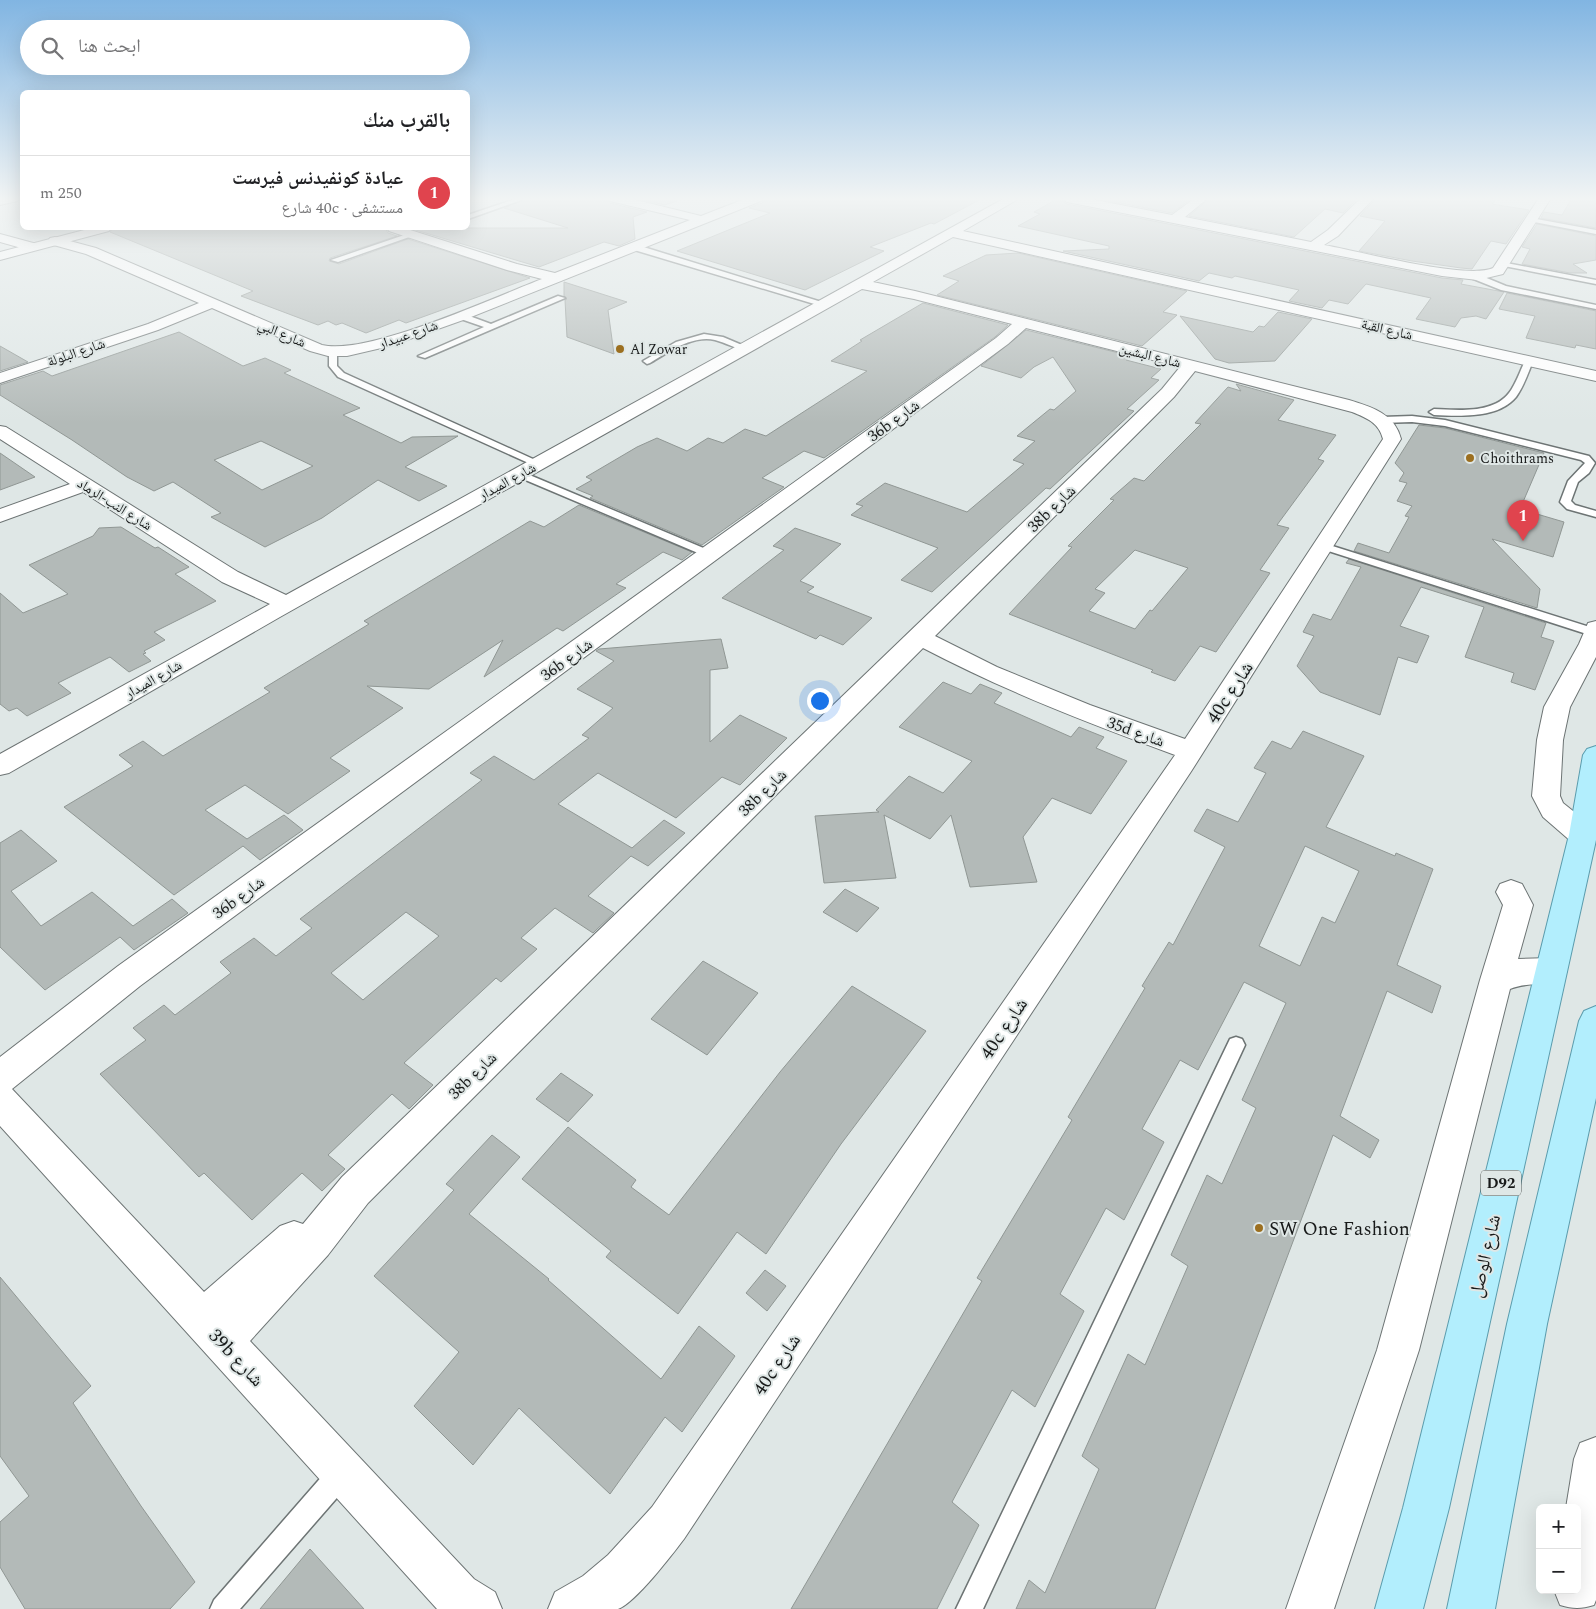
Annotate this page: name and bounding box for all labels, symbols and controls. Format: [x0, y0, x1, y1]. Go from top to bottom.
search box [20, 20, 470, 75]
text: ابحث هنا [78, 32, 141, 61]
icon: search [38, 34, 66, 62]
text: بالقرب منك [363, 105, 450, 137]
text: عيادة كونفيدنس فيرست [232, 164, 403, 193]
text: 250 m [40, 181, 82, 205]
text: 1 [430, 181, 439, 205]
text: مستشفى · 40c شارع [281, 196, 403, 220]
street label: شارع القبة [1359, 313, 1415, 346]
street label: شارع البي [254, 314, 309, 353]
street label: شارع عبيدار [375, 315, 441, 355]
street label: شارع البلولة [44, 333, 108, 372]
street label: شارع البشين [1117, 338, 1183, 373]
place label: Al Zowar [630, 339, 688, 360]
marker: Al Zowar [614, 343, 626, 355]
street label: 36b شارع [863, 394, 925, 448]
place label: Choithrams [1480, 448, 1554, 469]
marker: Choithrams [1464, 452, 1476, 464]
street label: شارع الميدار [474, 457, 540, 506]
street label: شارع النب-الرماد [73, 473, 156, 536]
street label: 38b شارع [1022, 479, 1081, 538]
pin: 1 [1507, 500, 1539, 541]
street label: 36b شارع [536, 633, 598, 687]
street label: شارع الميدار [120, 655, 186, 705]
street label: 40c شارع [1199, 656, 1261, 730]
your location [807, 688, 833, 714]
street label: 35d شارع [1104, 711, 1168, 753]
street label: 38b شارع [733, 763, 792, 822]
street label: 36b شارع [208, 871, 270, 925]
street label: 40c شارع [973, 992, 1036, 1066]
street label: 38b شارع [443, 1046, 502, 1105]
road number: D92 [1481, 1170, 1521, 1196]
street label: شارع الوصل [1462, 1212, 1509, 1301]
place label: SW One Fashion [1269, 1215, 1410, 1244]
marker: SW One Fashion [1253, 1222, 1265, 1234]
street label: 39b شارع [201, 1322, 271, 1394]
street label: 40c شارع [746, 1328, 809, 1402]
map controls [1536, 1504, 1581, 1594]
button: + [1536, 1504, 1581, 1549]
button: − [1536, 1549, 1581, 1594]

